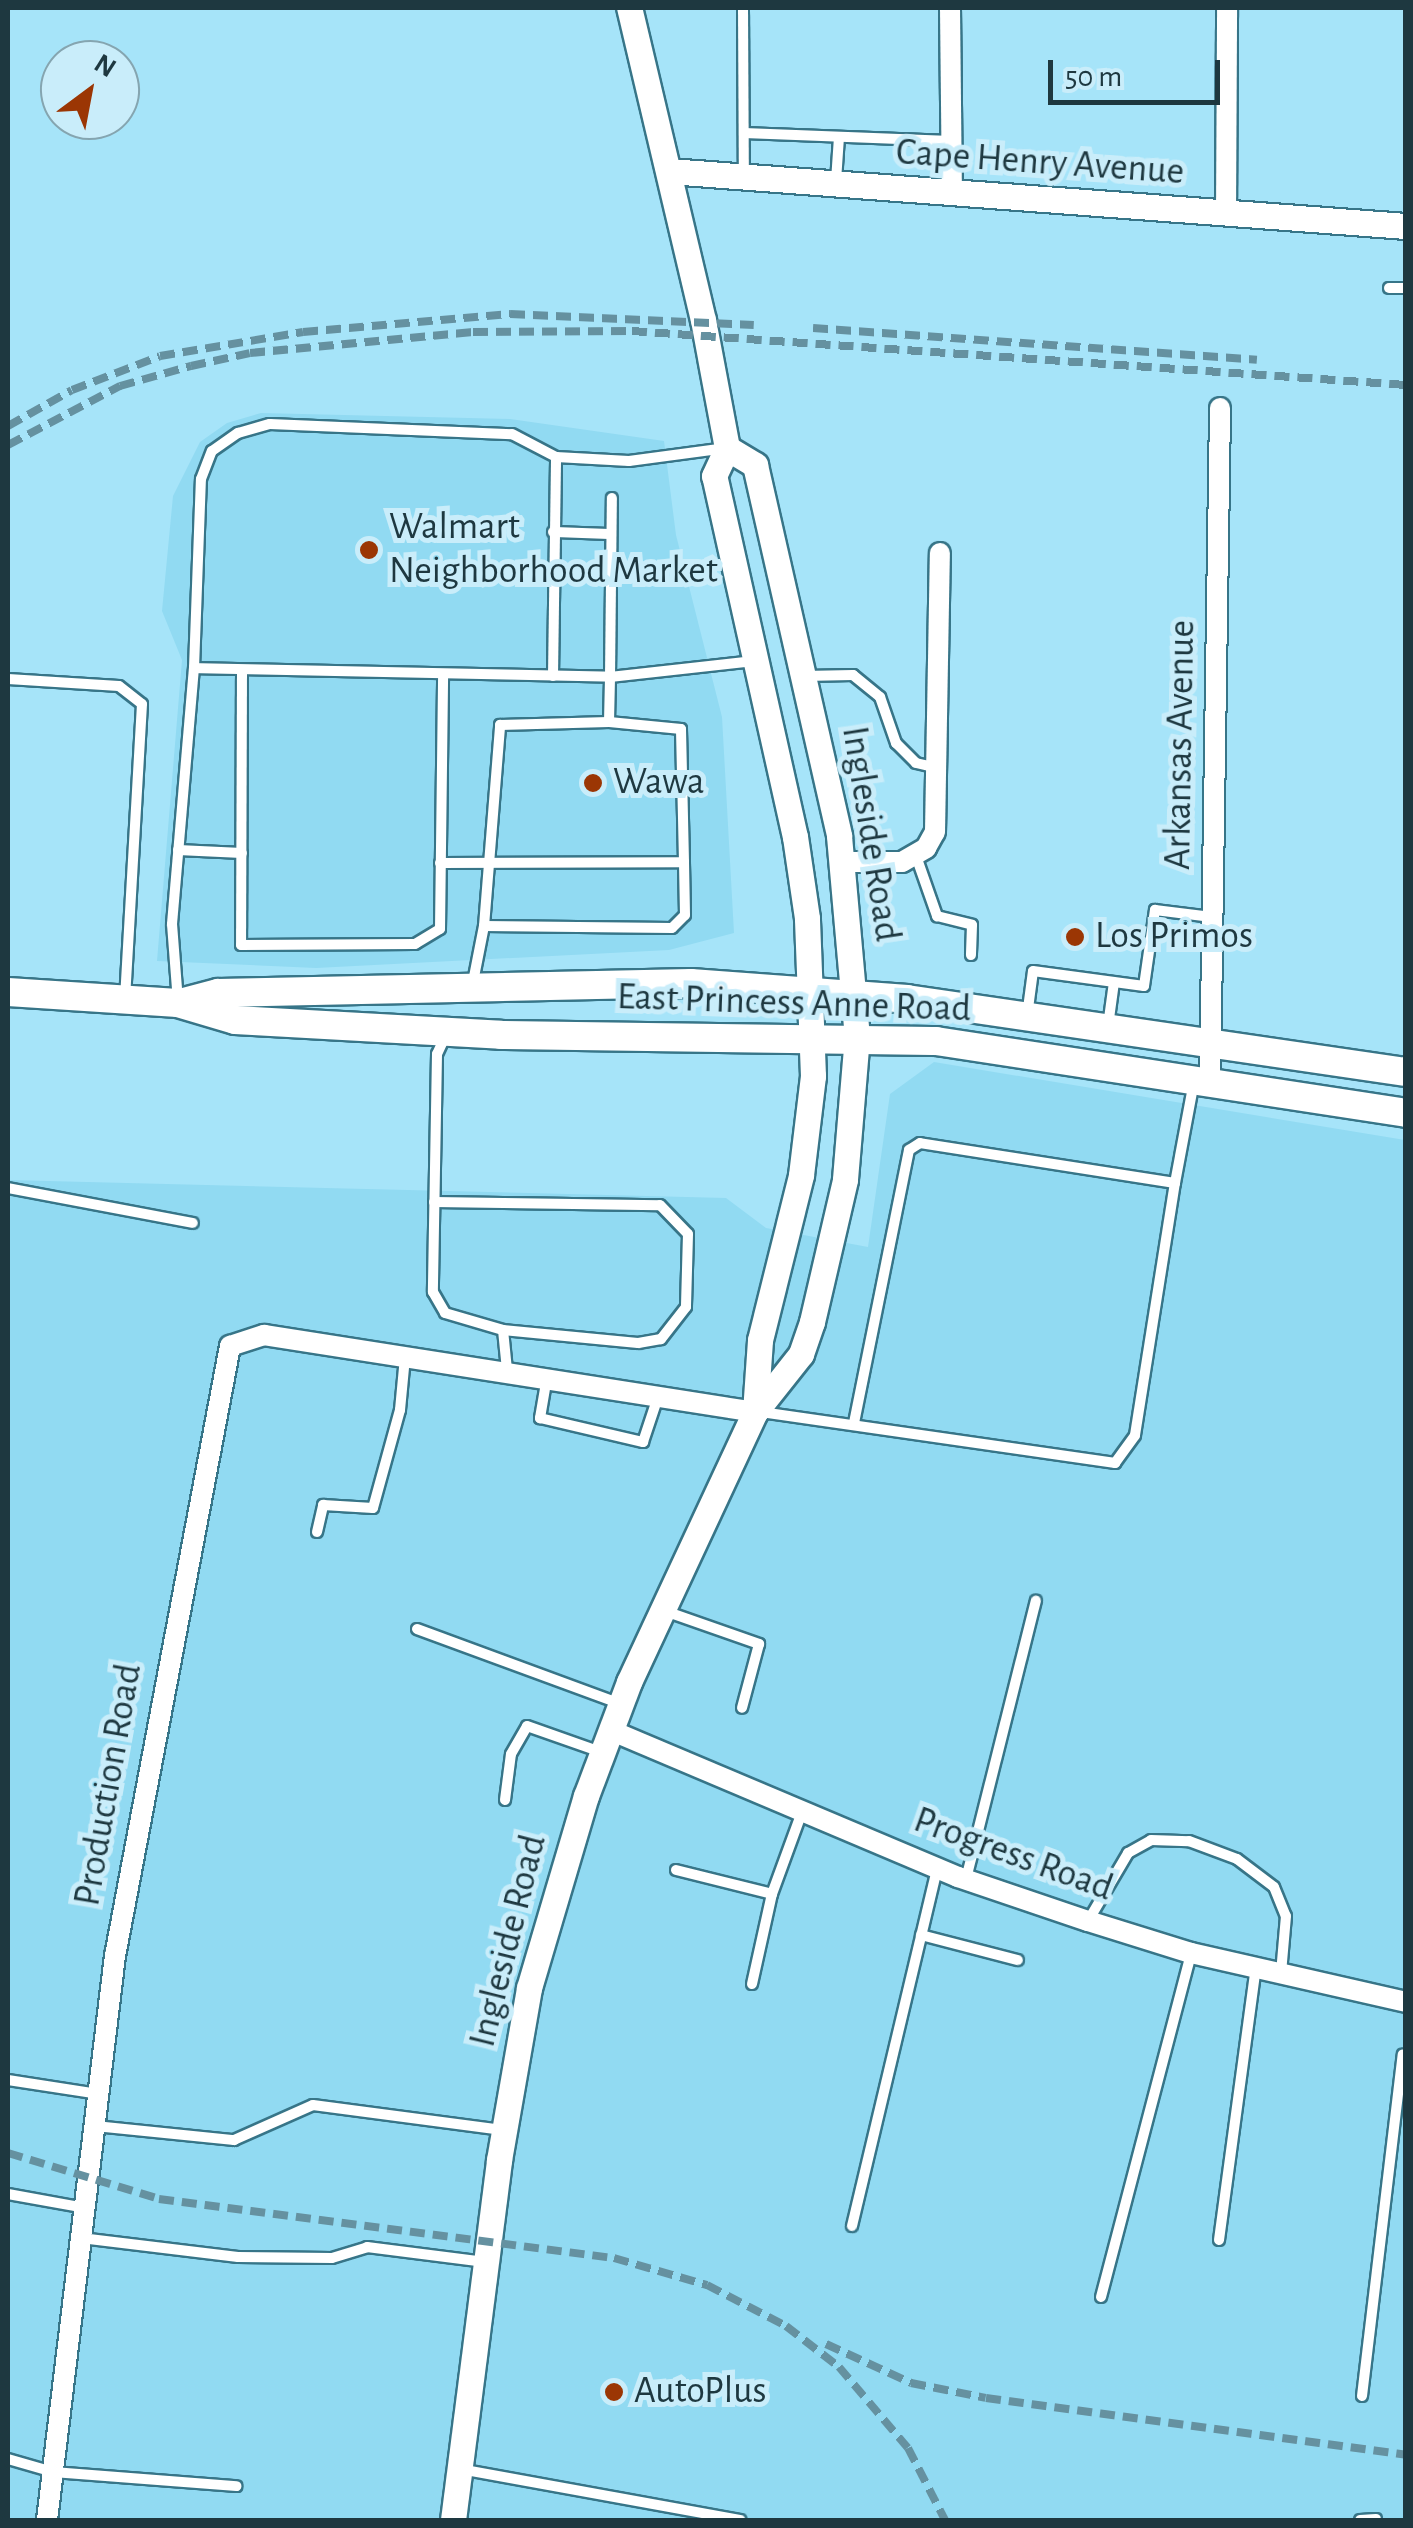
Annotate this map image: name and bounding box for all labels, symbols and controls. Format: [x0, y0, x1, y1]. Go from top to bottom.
north arrow [40, 40, 140, 140]
scale bar [1053, 40, 1226, 102]
text: N [89, 49, 121, 83]
text: 50 m [1065, 62, 1122, 92]
street label: Cape Henry Avenue [895, 130, 1185, 196]
place label: Walmart Neighborhood Market [389, 505, 718, 594]
marker: Walmart Neighborhood Market [358, 539, 380, 561]
street label: Arkansas Avenue [1156, 620, 1206, 870]
street label: Ingleside Road [830, 723, 910, 945]
place label: Wawa [613, 760, 705, 806]
marker: Wawa [582, 772, 604, 794]
place label: Los Primos [1095, 914, 1253, 960]
marker: Los Primos [1064, 926, 1086, 948]
street label: East Princess Anne Road [616, 975, 972, 1033]
street label: Production Road [65, 1660, 153, 1910]
street label: Progress Road [907, 1798, 1119, 1912]
street label: Ingleside Road [461, 1830, 557, 2052]
place label: AutoPlus [634, 2369, 767, 2415]
marker: AutoPlus [603, 2381, 625, 2403]

